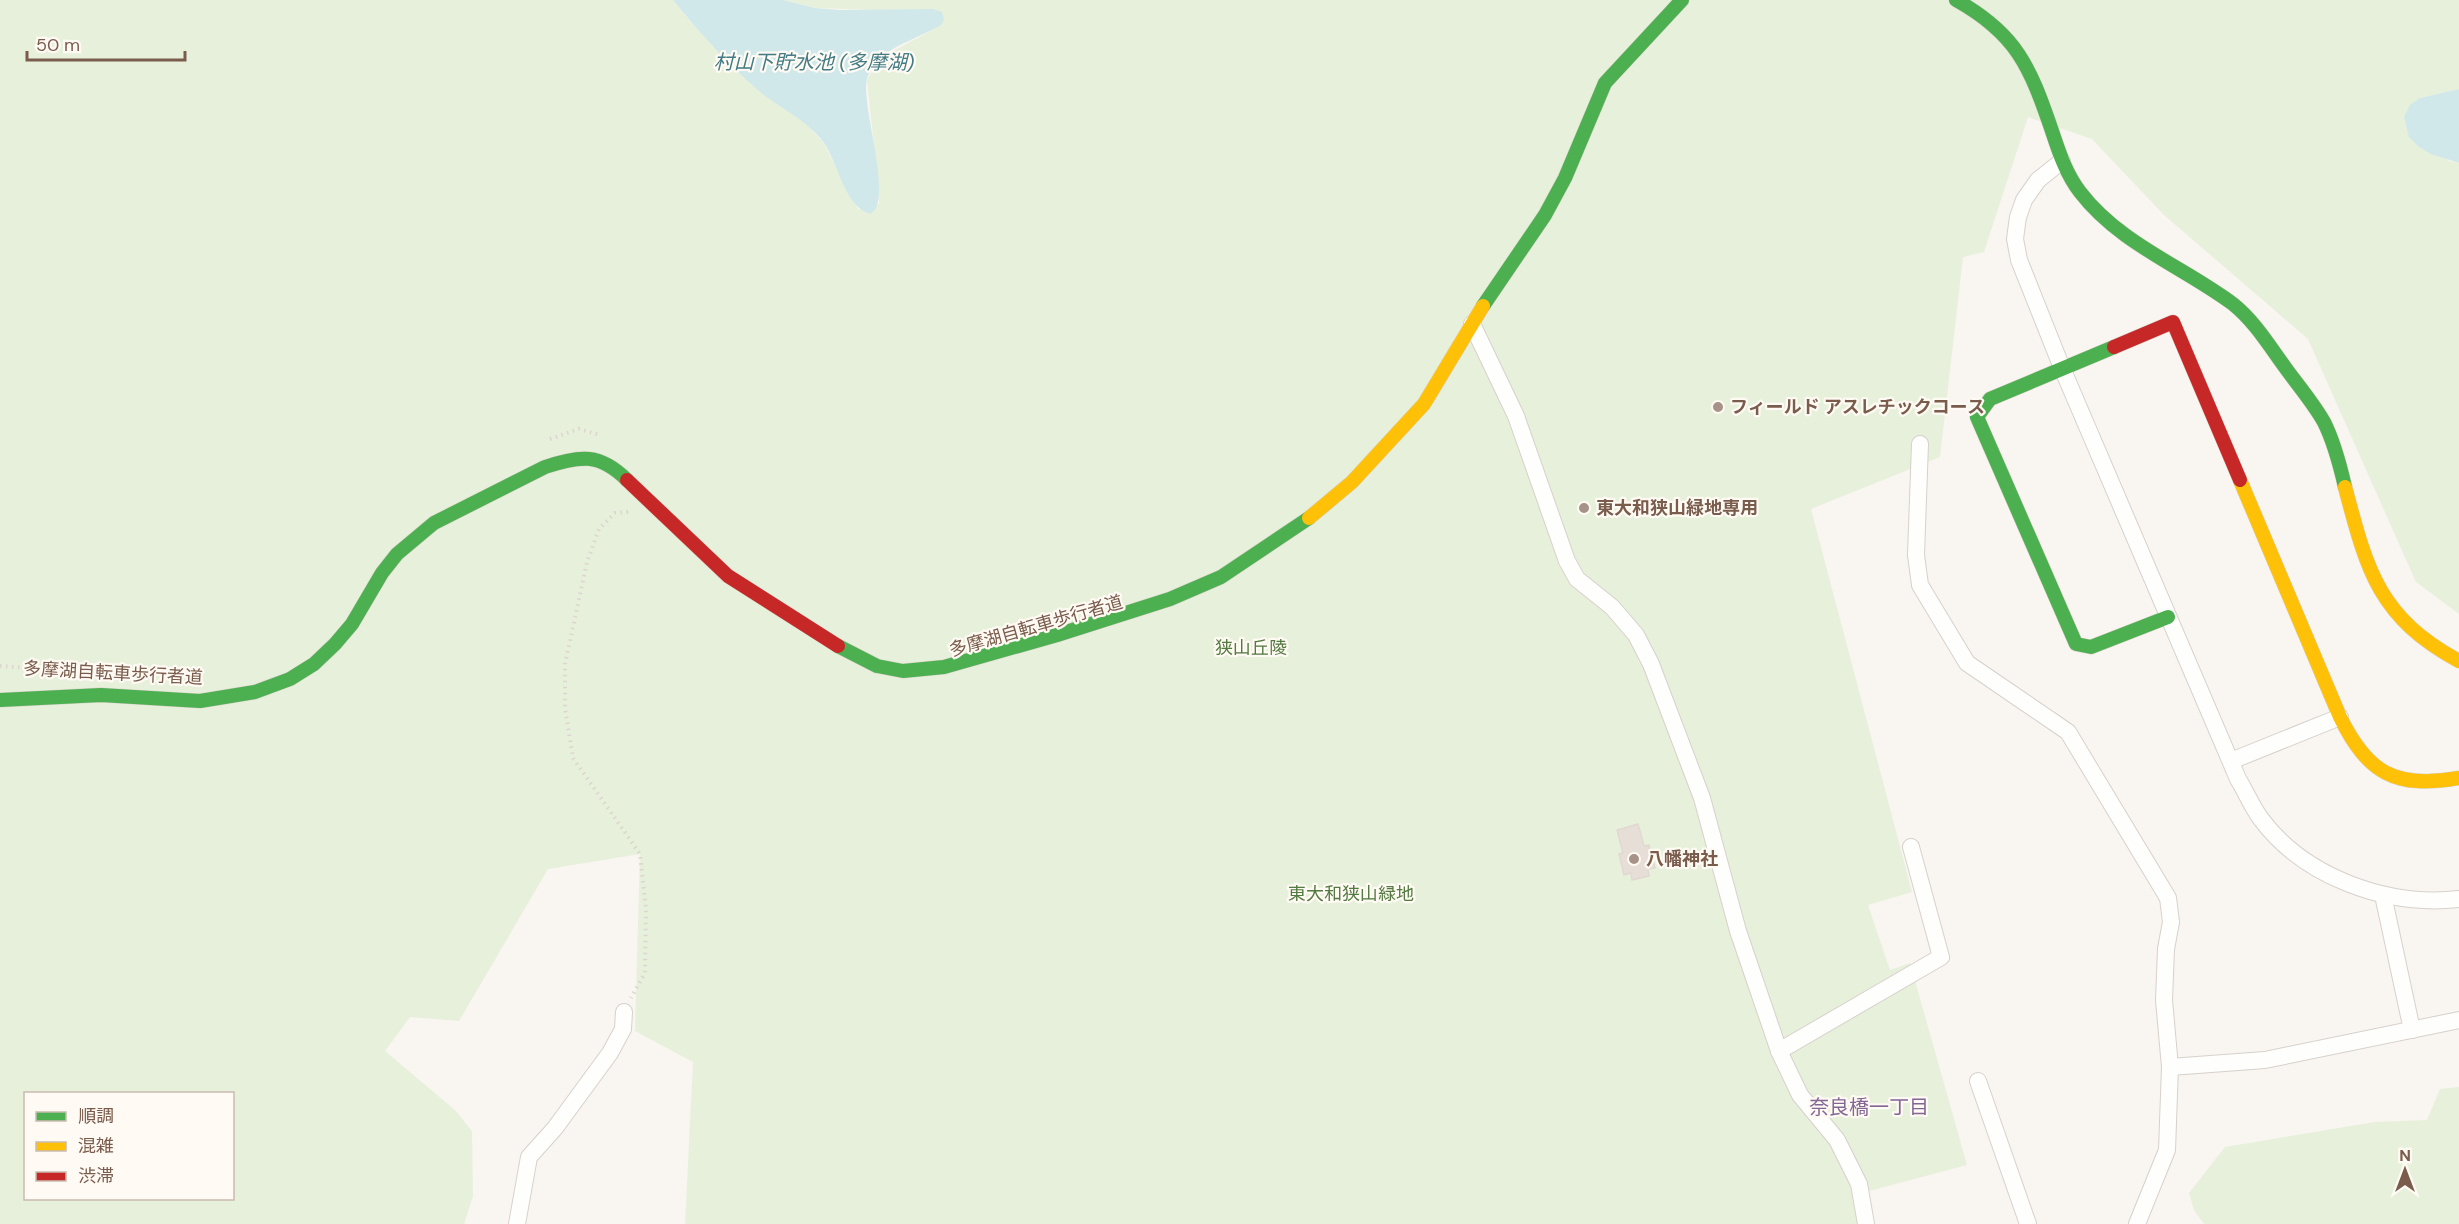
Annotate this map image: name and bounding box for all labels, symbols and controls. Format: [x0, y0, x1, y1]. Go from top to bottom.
scale bar [27, 24, 184, 62]
text: 50 m [36, 33, 80, 57]
water label: 村山下貯水池 (多摩湖) [714, 49, 915, 75]
place label: フィールド アスレチックコース [1730, 395, 1985, 419]
marker: フィールド アスレチックコース [1711, 400, 1725, 414]
place label: 東大和狭山緑地専用 [1596, 496, 1758, 520]
marker: 東大和狭山緑地専用 [1577, 501, 1591, 515]
street label: 多摩湖自転車歩行者道 [946, 590, 1126, 662]
park label: 狭山丘陵 [1215, 636, 1287, 660]
street label: 多摩湖自転車歩行者道 [22, 656, 204, 690]
place label: 八幡神社 [1646, 847, 1718, 871]
marker: 八幡神社 [1627, 852, 1641, 866]
park label: 東大和狭山緑地 [1288, 882, 1414, 906]
legend [24, 1092, 234, 1200]
district label: 奈良橋一丁目 [1809, 1094, 1929, 1120]
text: 順調 [78, 1104, 114, 1128]
text: 混雑 [78, 1134, 114, 1158]
north arrow [2375, 1140, 2435, 1200]
text: N [2399, 1145, 2411, 1166]
text: 渋滞 [78, 1164, 114, 1188]

